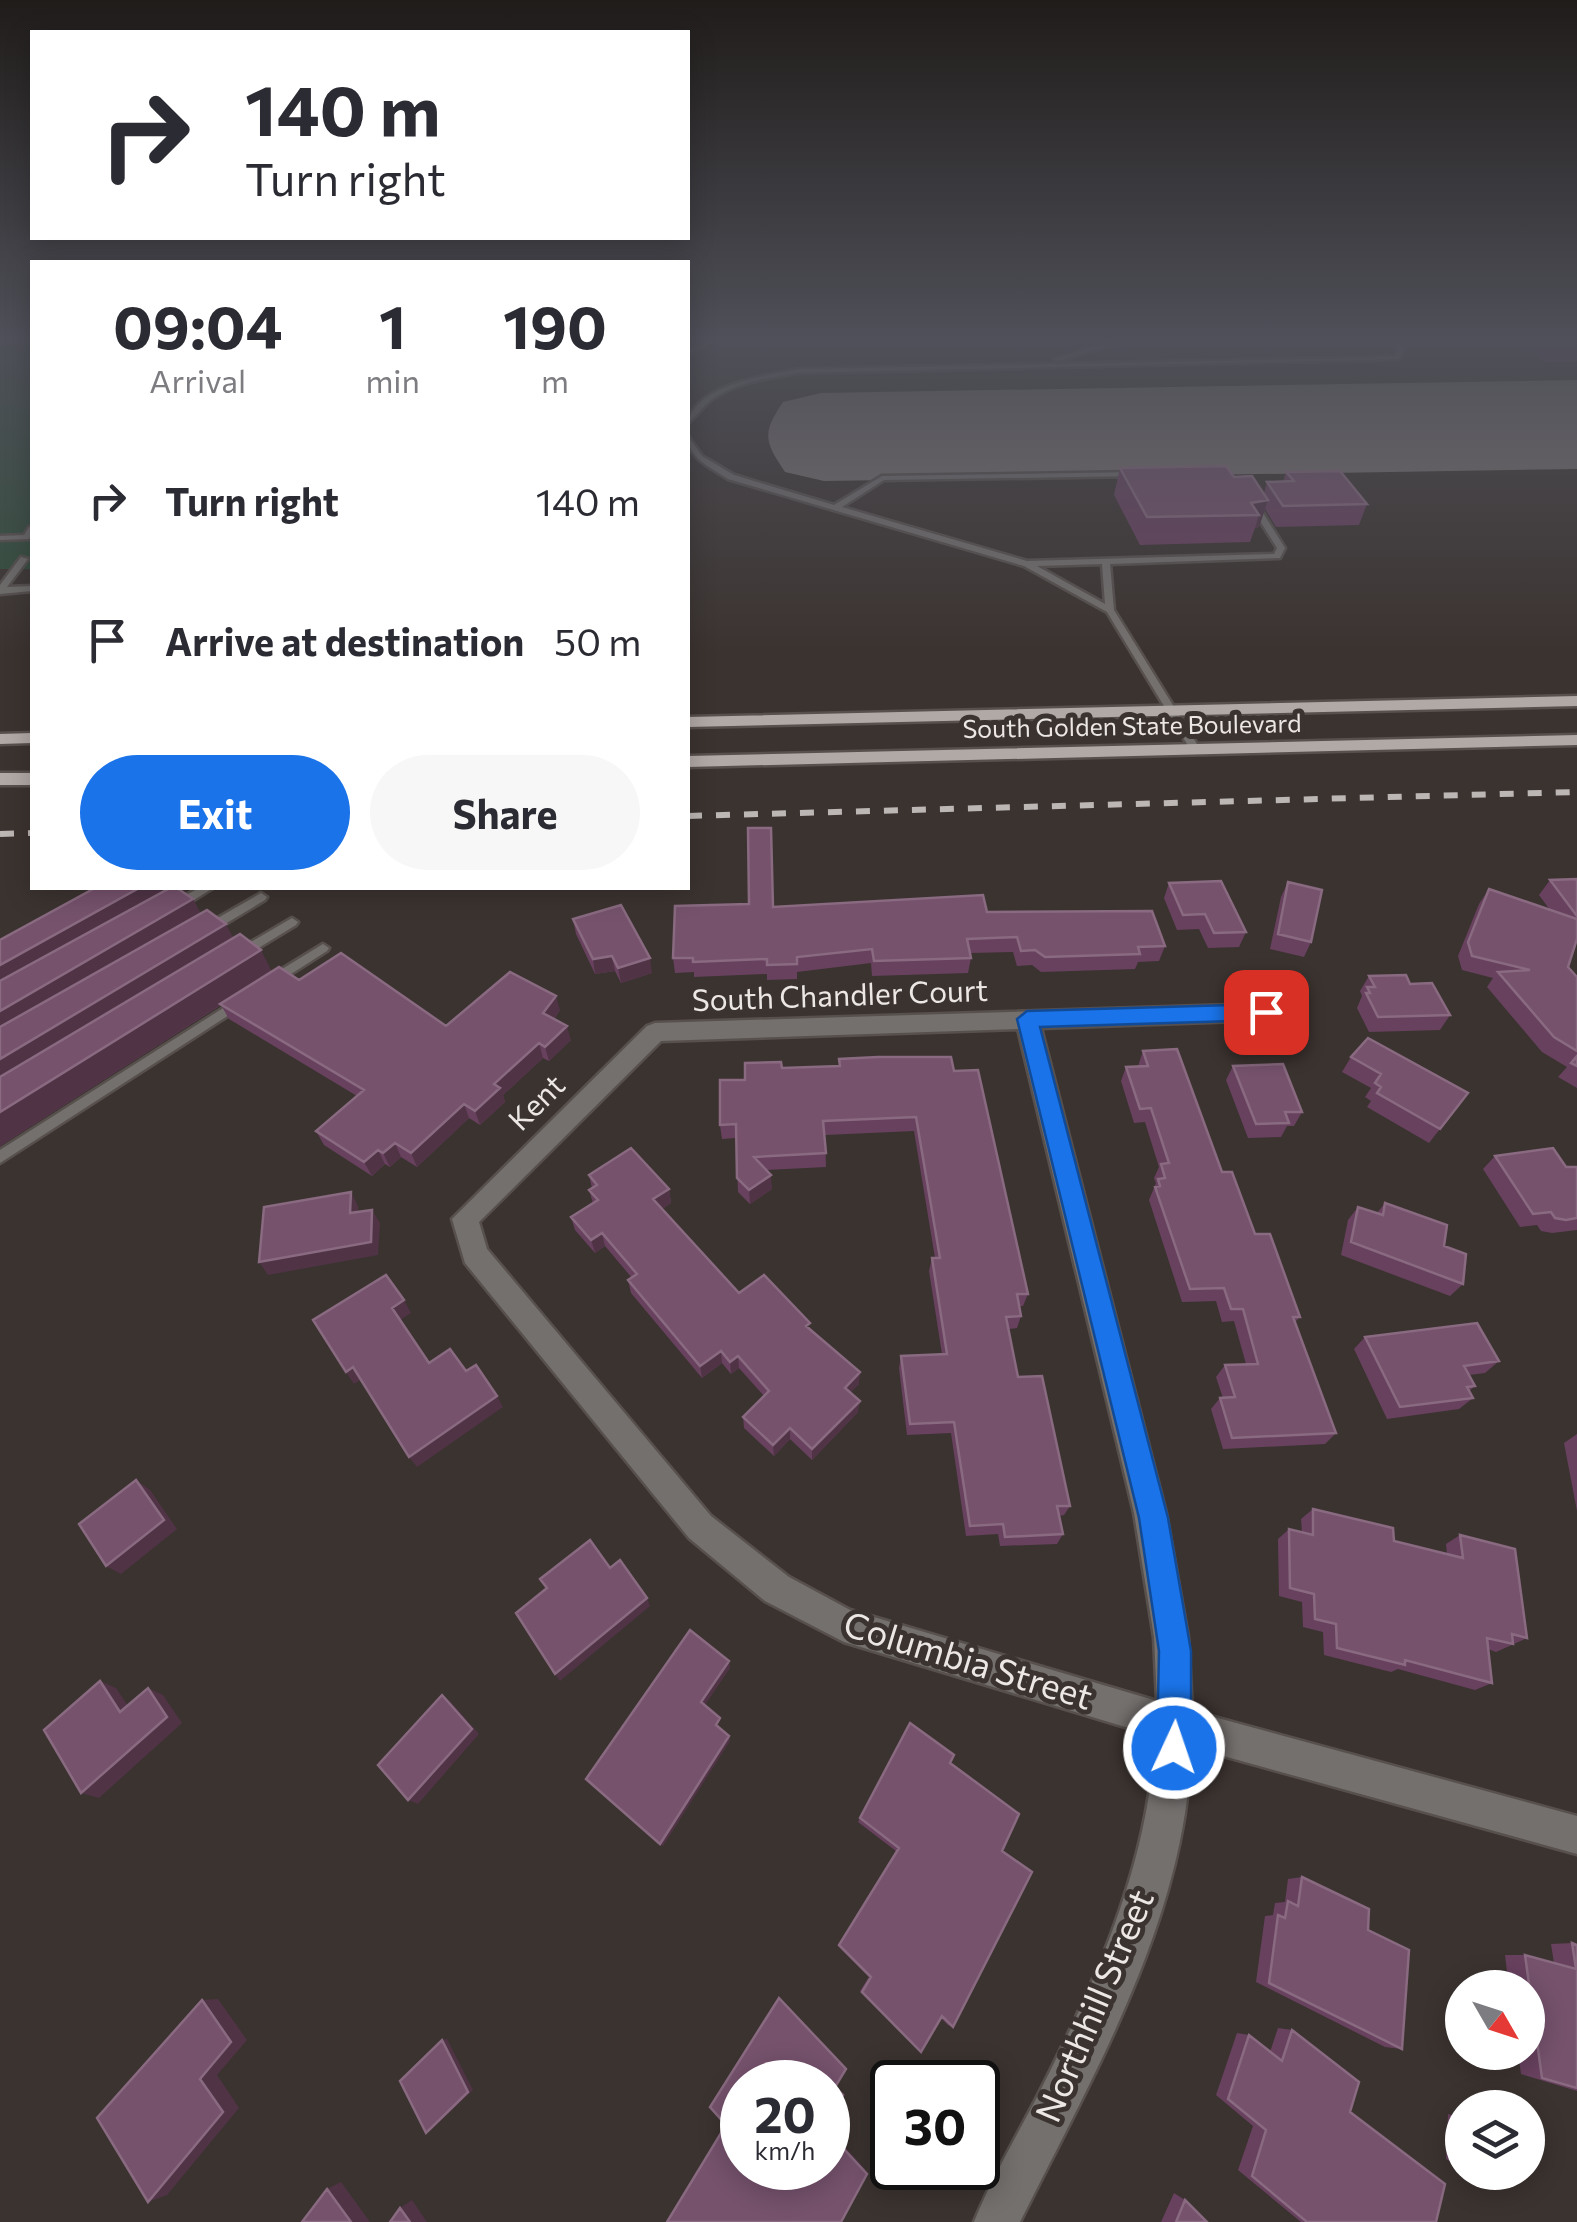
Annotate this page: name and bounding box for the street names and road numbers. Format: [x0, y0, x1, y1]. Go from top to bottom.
street label: South Golden State Boulevard [962, 707, 1302, 743]
street label: South Chandler Court [691, 970, 989, 1017]
street label: Kent [499, 1065, 571, 1137]
street label: Columbia Street [839, 1600, 1098, 1717]
street label: Northhill Street [1024, 1882, 1161, 2128]

